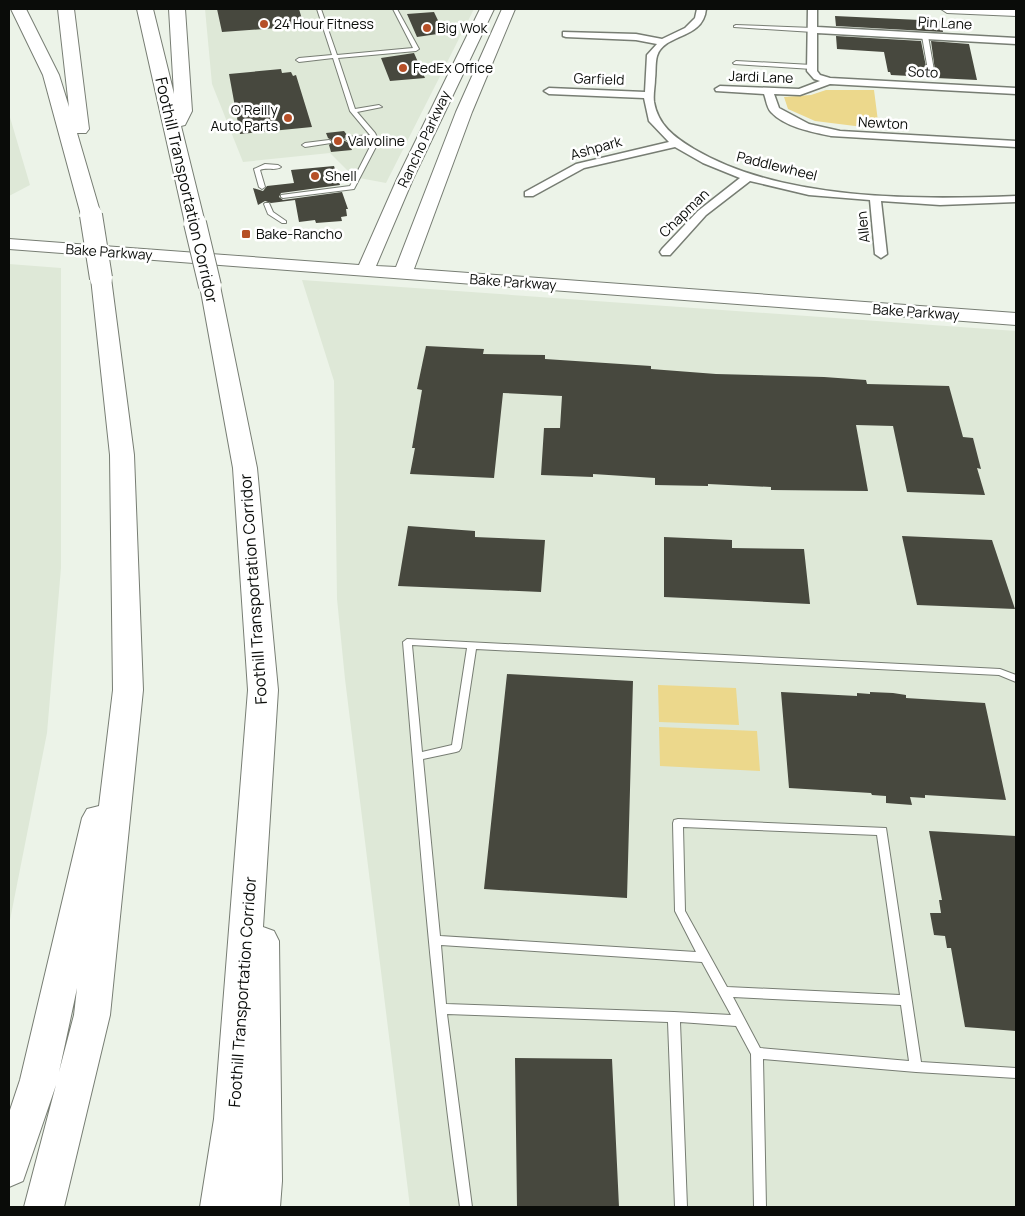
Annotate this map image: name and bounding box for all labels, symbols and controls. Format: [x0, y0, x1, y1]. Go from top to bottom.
street label: Pin Lane [917, 12, 973, 33]
place label: 24 Hour Fitness [274, 14, 374, 33]
marker: 24 Hour Fitness [258, 18, 270, 30]
place label: Big Wok [437, 18, 488, 37]
marker: Big Wok [421, 22, 433, 34]
place label: FedEx Office [413, 58, 493, 77]
street label: Soto [907, 61, 939, 82]
marker: FedEx Office [397, 62, 409, 74]
street label: Jardi Lane [728, 66, 794, 87]
street label: Garfield [573, 68, 625, 89]
street label: Foothill Transportation Corridor [150, 75, 224, 305]
street label: Rancho Parkway [393, 87, 455, 190]
place label: O'Reilly Auto Parts [210, 100, 279, 135]
marker: O'Reilly Auto Parts [282, 112, 294, 124]
street label: Newton [857, 112, 909, 133]
place label: Valvoline [348, 131, 405, 150]
street label: Ashpark [568, 131, 625, 164]
marker: Valvoline [332, 135, 344, 147]
street label: Paddlewheel [735, 146, 819, 185]
place label: Shell [325, 166, 357, 185]
marker: Shell [309, 170, 321, 182]
street label: Chapman [655, 184, 713, 241]
street label: Allen [851, 210, 874, 244]
place label: Bake-Rancho [256, 224, 342, 243]
marker: Bake-Rancho [240, 228, 252, 240]
street label: Bake Parkway [65, 239, 154, 264]
street label: Bake Parkway [469, 269, 558, 294]
street label: Bake Parkway [872, 299, 961, 324]
street label: Foothill Transportation Corridor [234, 473, 272, 705]
street label: Foothill Transportation Corridor [223, 876, 261, 1108]

